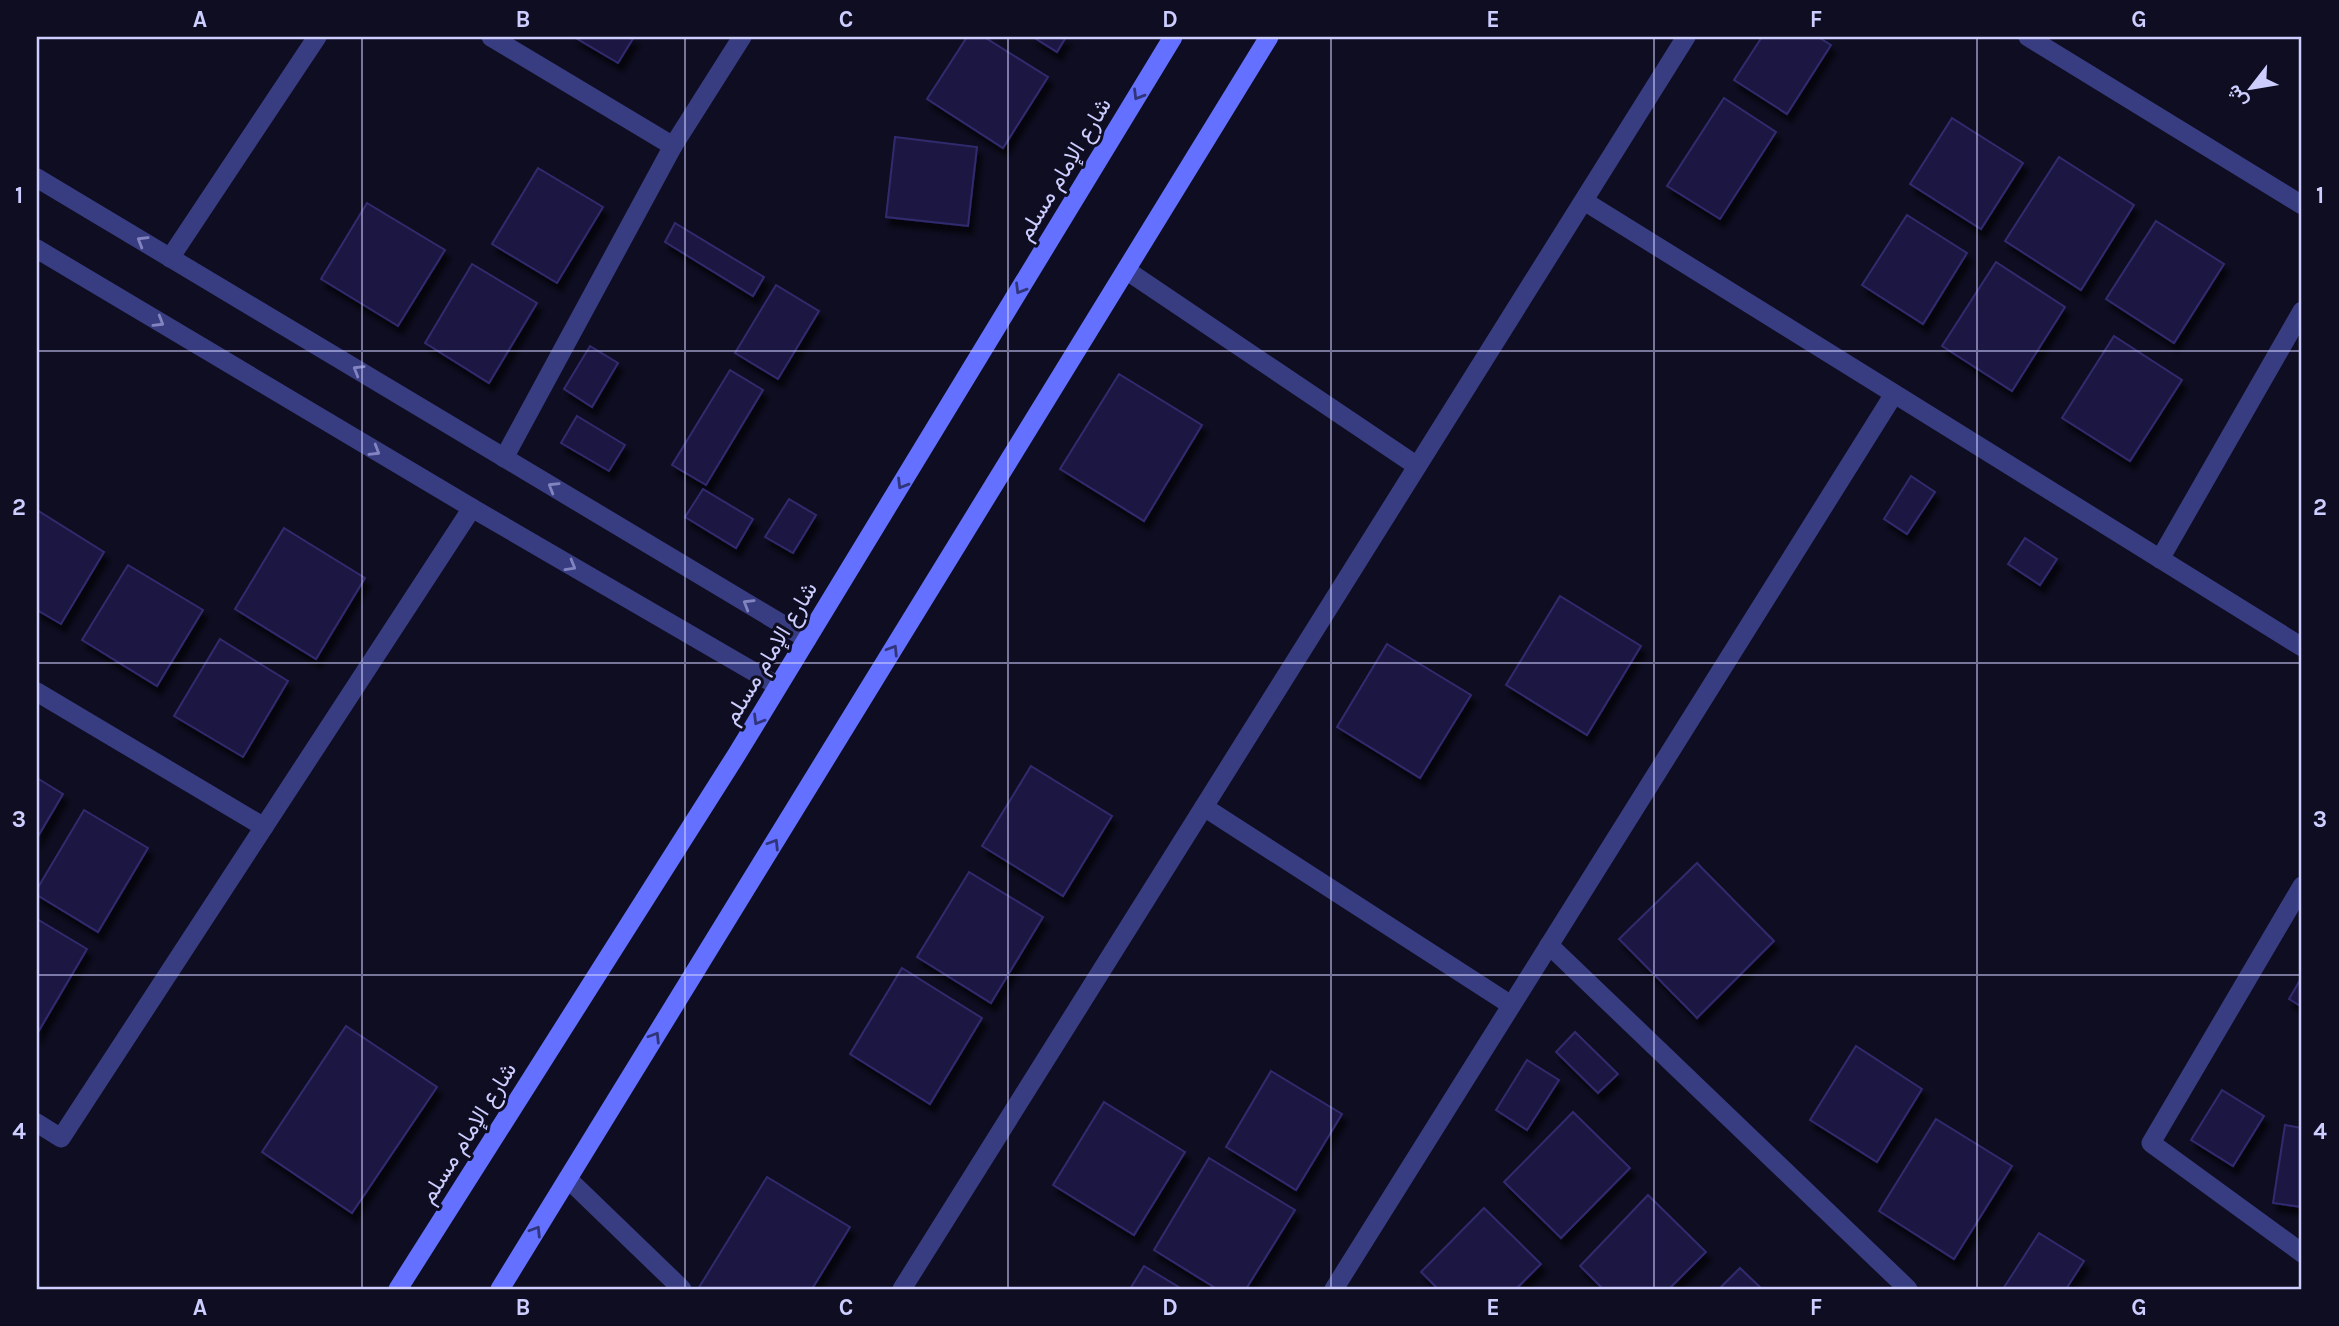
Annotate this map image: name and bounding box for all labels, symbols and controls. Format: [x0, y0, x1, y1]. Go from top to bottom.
text: A [193, 6, 207, 33]
text: B [516, 6, 530, 33]
text: C [839, 6, 853, 33]
text: D [1162, 6, 1178, 33]
text: E [1486, 6, 1500, 33]
text: F [1810, 6, 1822, 33]
text: G [2131, 6, 2147, 33]
north arrow [2216, 52, 2286, 122]
text: ش [2222, 81, 2253, 112]
one-way arrow [1133, 88, 1146, 101]
street label: شارع الإمام مسلم [1011, 93, 1119, 246]
text: 1 [15, 182, 23, 209]
text: 1 [2316, 182, 2324, 209]
one-way arrow [136, 236, 149, 249]
one-way arrow [1015, 282, 1028, 295]
one-way arrow [151, 313, 164, 326]
one-way arrow [353, 366, 366, 379]
one-way arrow [367, 442, 380, 455]
one-way arrow [897, 476, 910, 489]
one-way arrow [548, 483, 561, 496]
text: 2 [12, 494, 26, 521]
text: 2 [2313, 494, 2327, 521]
one-way arrow [564, 558, 576, 571]
street label: شارع الإمام مسلم [717, 577, 825, 730]
one-way arrow [743, 600, 756, 613]
one-way arrow [885, 644, 898, 657]
one-way arrow [753, 712, 766, 725]
text: 3 [12, 806, 26, 833]
text: 3 [2313, 806, 2327, 833]
one-way arrow [766, 838, 779, 851]
one-way arrow [647, 1032, 660, 1045]
street label: شارع الإمام مسلم [414, 1058, 524, 1210]
text: 4 [12, 1118, 26, 1145]
text: 4 [2313, 1118, 2327, 1145]
one-way arrow [527, 1226, 540, 1239]
text: A [193, 1294, 207, 1321]
text: B [516, 1294, 530, 1321]
text: C [839, 1294, 853, 1321]
text: D [1162, 1294, 1178, 1321]
text: E [1486, 1294, 1500, 1321]
text: F [1810, 1294, 1822, 1321]
text: G [2131, 1294, 2147, 1321]

